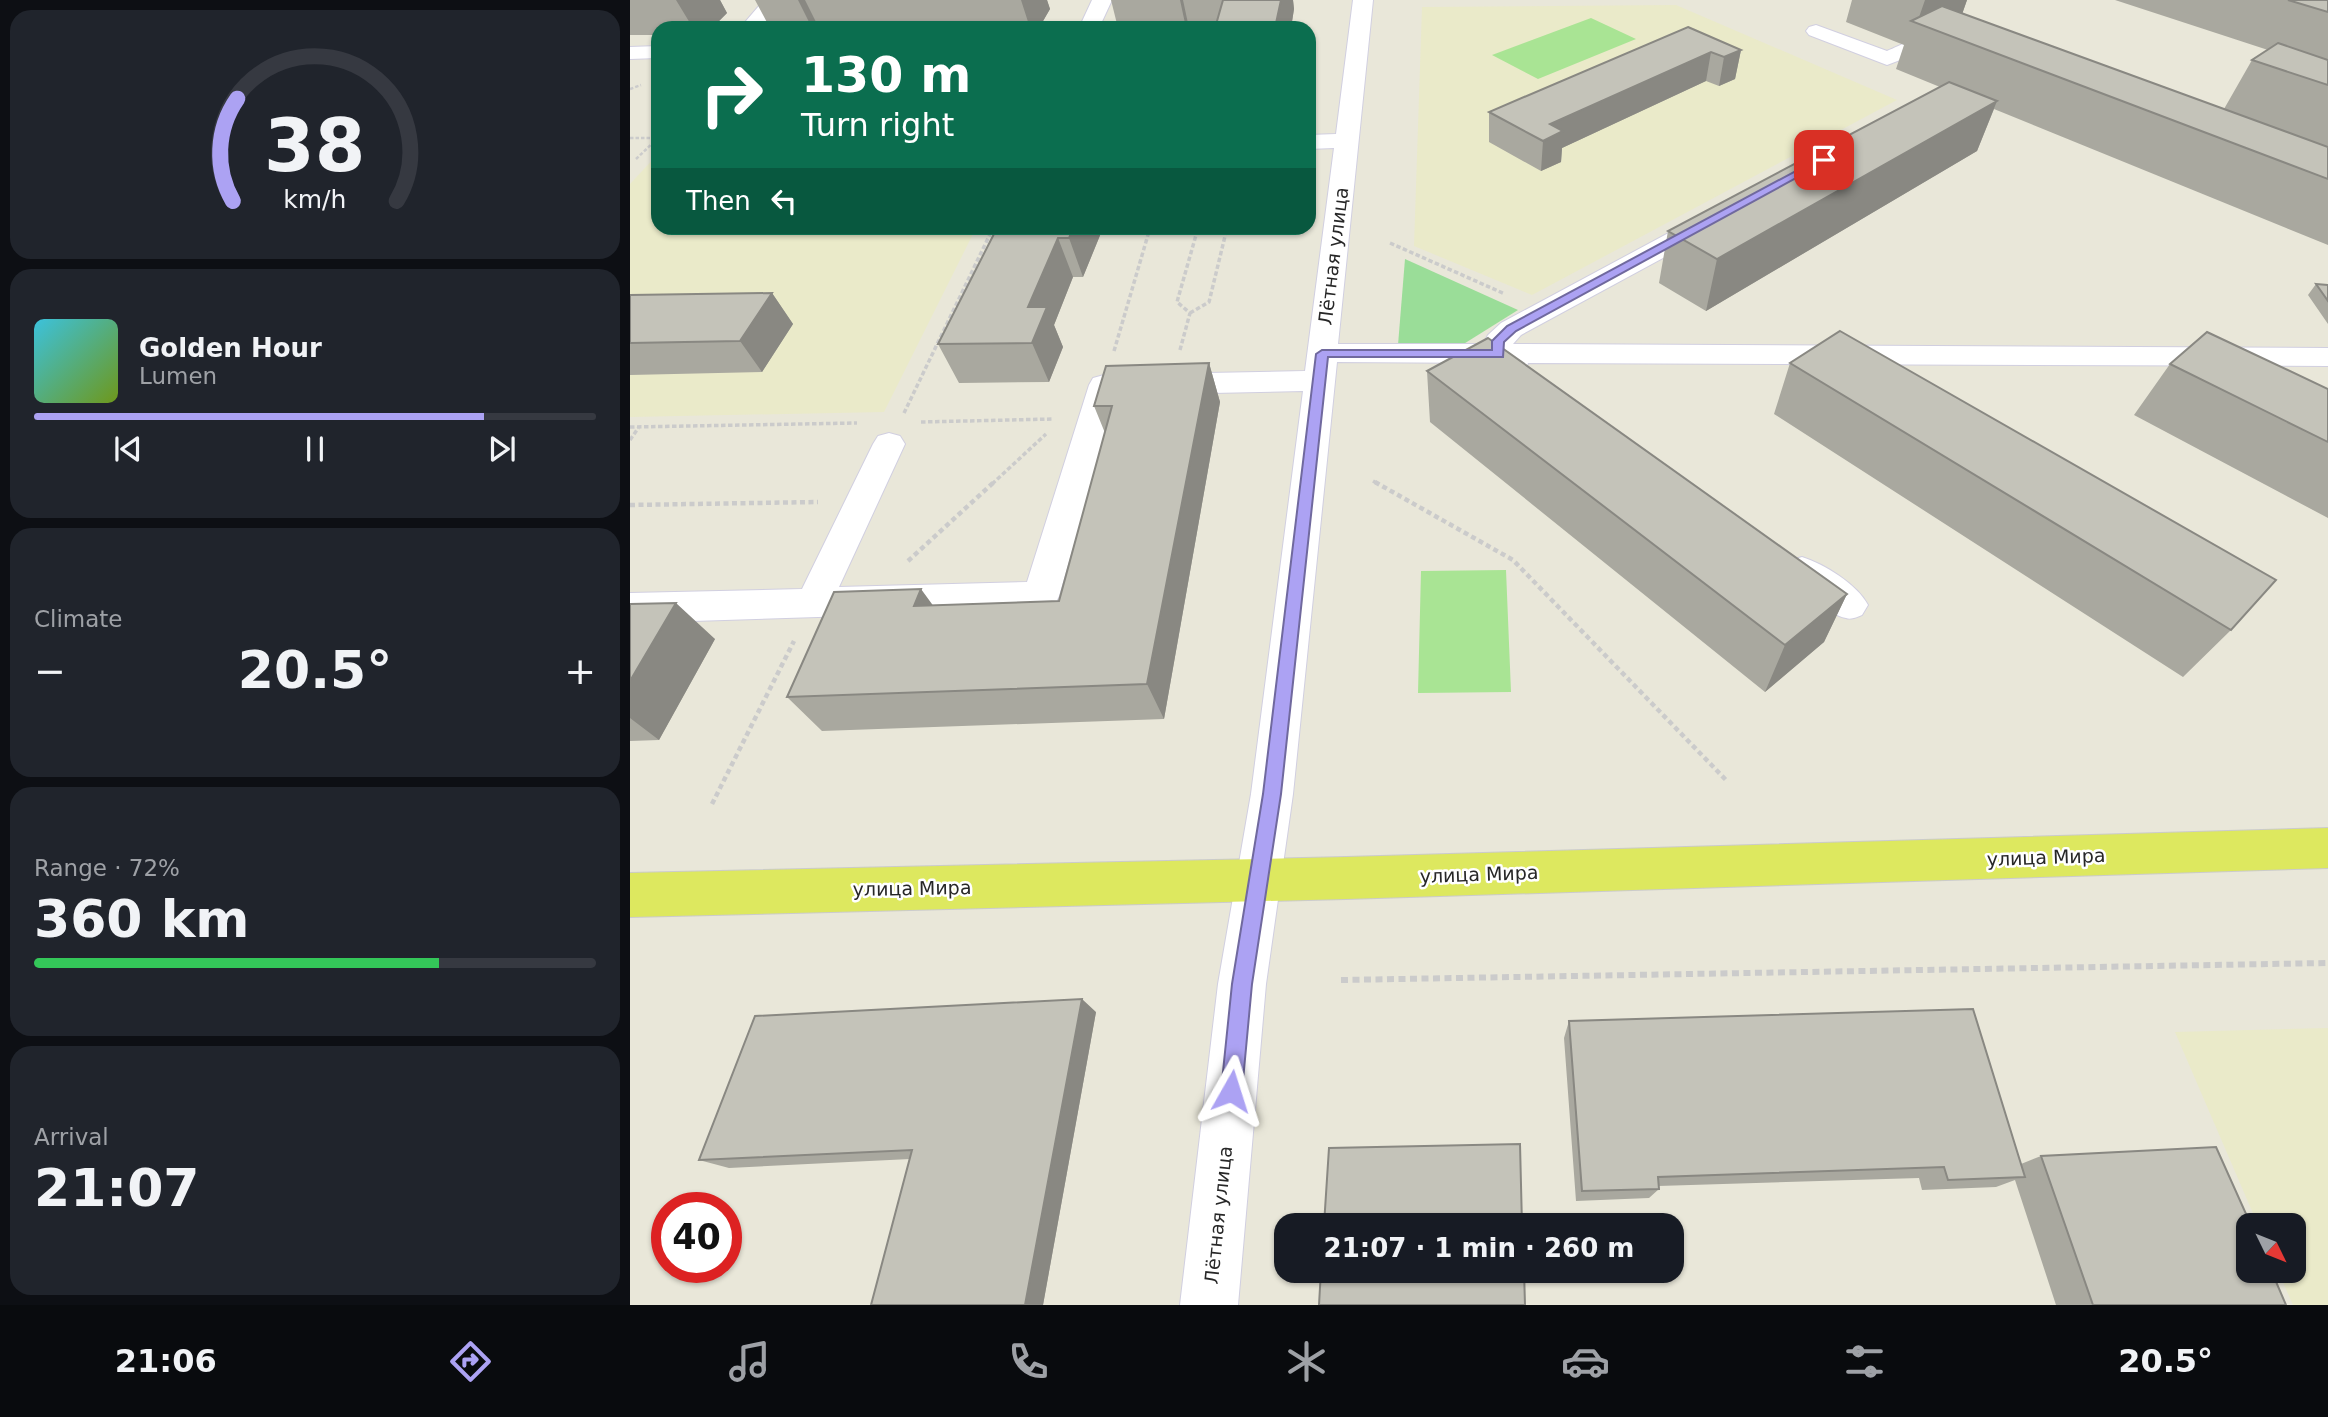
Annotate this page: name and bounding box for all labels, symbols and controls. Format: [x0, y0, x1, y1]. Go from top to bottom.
text: 130 m [801, 47, 971, 104]
icon: right [686, 49, 777, 140]
text: 38 [264, 103, 366, 188]
text: Turn right [801, 106, 954, 144]
pin [1794, 130, 1854, 190]
icon: arrive [1805, 141, 1843, 179]
icon: left [765, 182, 803, 220]
text: km/h [283, 184, 347, 213]
text: Then [686, 186, 751, 216]
street label: Лётная улица [1314, 186, 1352, 326]
text: Golden Hour [139, 333, 322, 363]
text: Lumen [139, 363, 217, 389]
icon: previous [109, 430, 147, 468]
icon: pause [296, 430, 334, 468]
icon: next [483, 430, 521, 468]
text: Climate [34, 606, 123, 632]
text: 20.5° [238, 640, 392, 700]
text: − [34, 649, 66, 693]
text: + [564, 649, 596, 693]
street label: улица Мира [1986, 844, 2106, 870]
text: Range · 72% [34, 855, 180, 881]
street label: улица Мира [1419, 861, 1539, 887]
street label: улица Мира [852, 876, 972, 900]
text: 360 km [34, 889, 249, 949]
position arrow [1194, 1054, 1268, 1128]
text: Arrival [34, 1124, 109, 1150]
street label: Лётная улица [1200, 1145, 1236, 1285]
text: 21:07 [34, 1158, 200, 1218]
speed limit sign: 40 [651, 1192, 742, 1283]
north arrow [2236, 1213, 2306, 1283]
map controls [2236, 1213, 2306, 1283]
text: 21:07 · 1 min · 260 m [1324, 1233, 1634, 1263]
icon: directions [446, 1337, 495, 1386]
icon: music [725, 1337, 774, 1386]
icon: phone [1004, 1337, 1053, 1386]
icon: climate [1282, 1337, 1331, 1386]
icon: car [1561, 1337, 1610, 1386]
icon: filters [1840, 1337, 1889, 1386]
text: 21:06 [115, 1342, 217, 1380]
text: 20.5° [2118, 1342, 2213, 1380]

